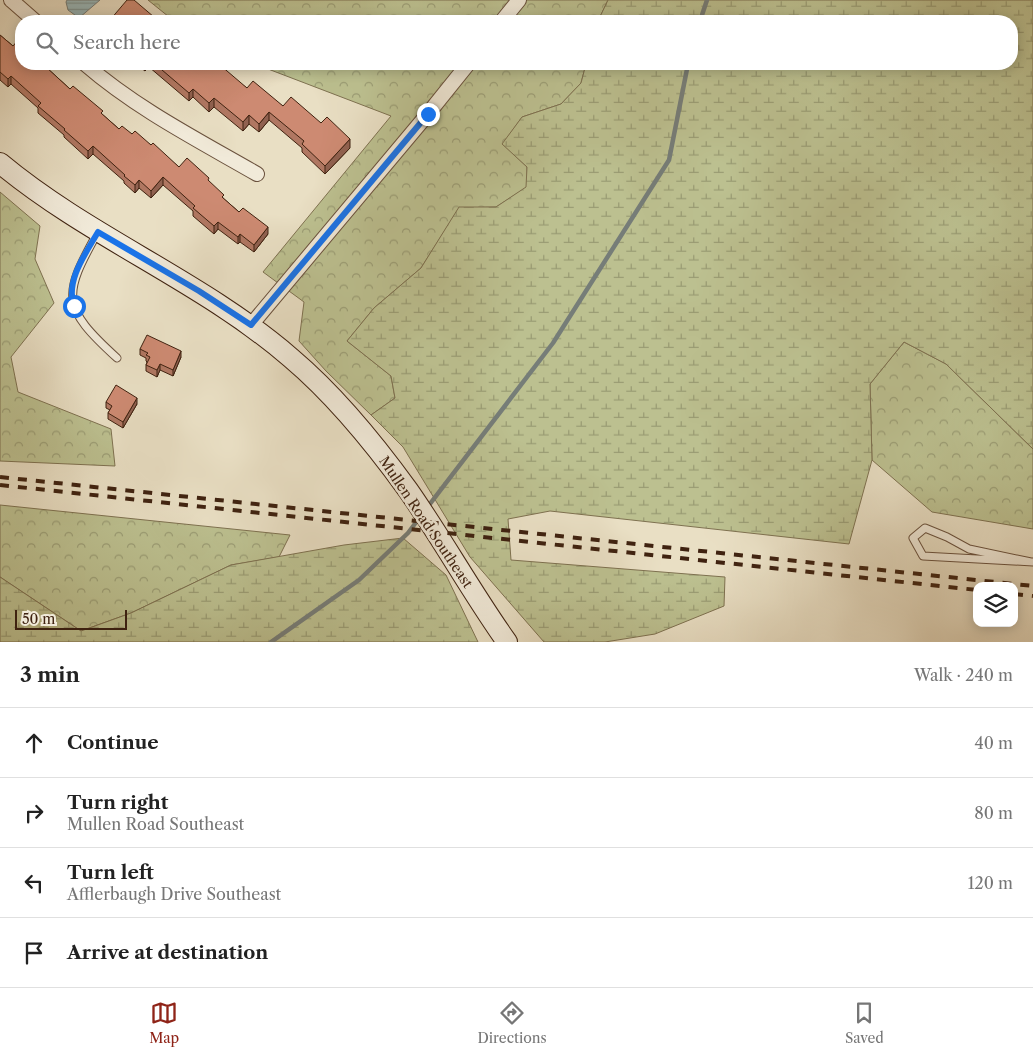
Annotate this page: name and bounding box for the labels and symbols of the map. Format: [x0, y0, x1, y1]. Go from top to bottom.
route end [417, 103, 440, 126]
route start [63, 295, 86, 318]
street label: Mullen Road Southeast [375, 453, 477, 591]
scale bar [15, 607, 128, 630]

